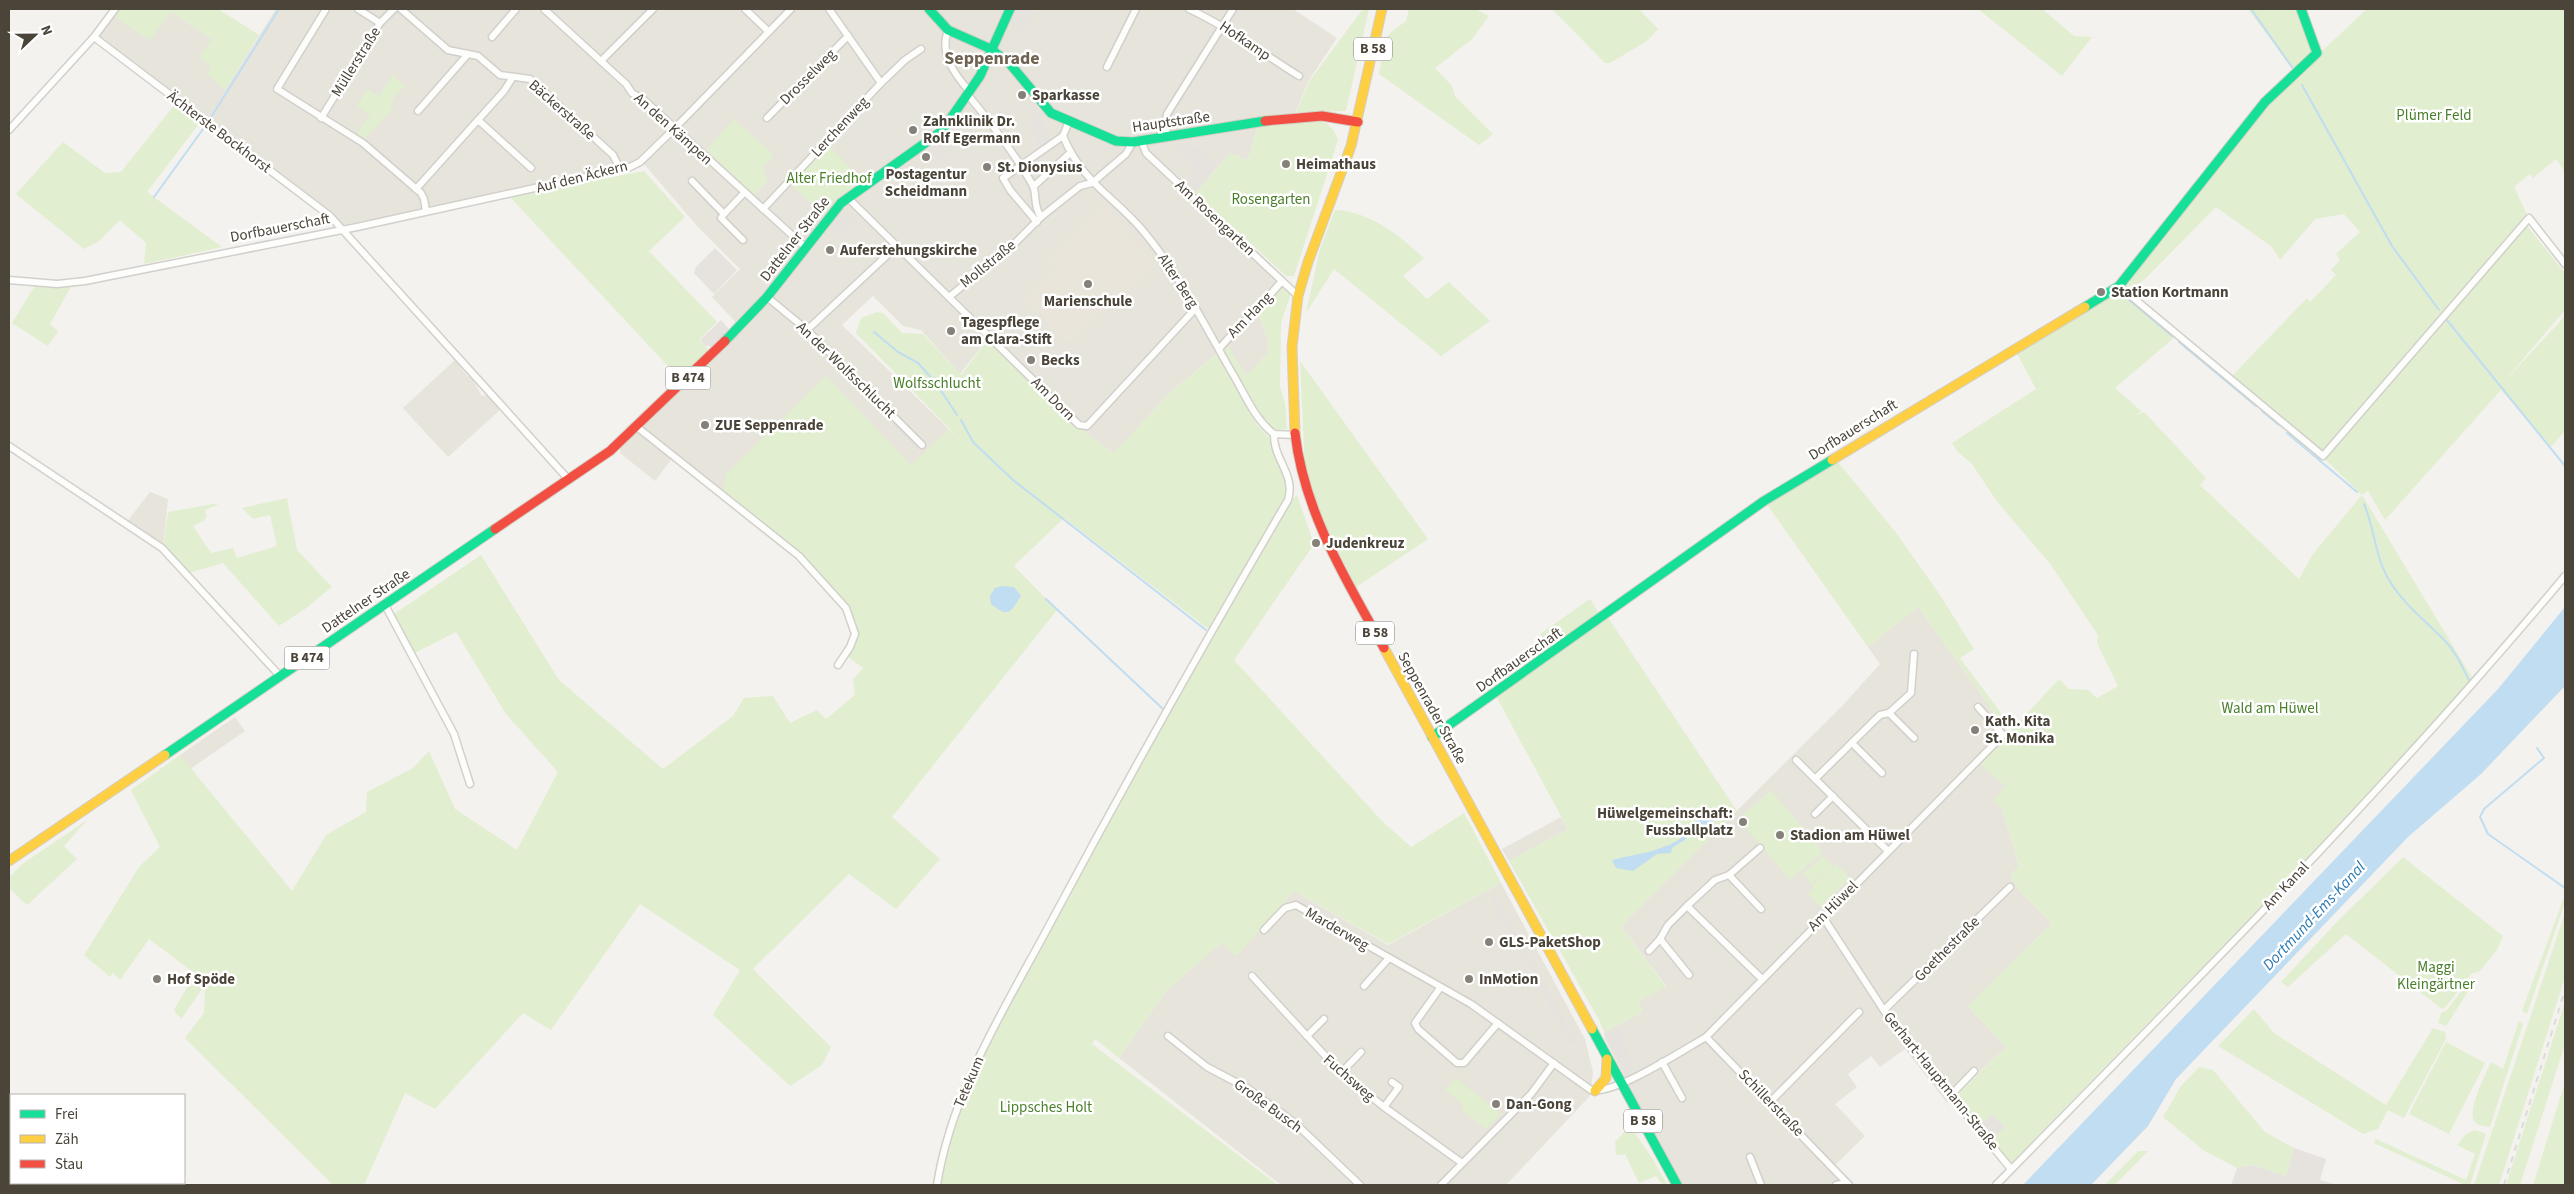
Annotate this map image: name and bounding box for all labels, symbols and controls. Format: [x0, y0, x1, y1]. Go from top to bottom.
north arrow [10, 10, 60, 60]
street label: Hofkamp [1215, 16, 1275, 66]
text: N [35, 22, 57, 39]
street label: Müllerstraße [326, 23, 386, 101]
road number: B 58 [1354, 38, 1392, 61]
street label: Drosselweg [775, 44, 841, 110]
district label: Seppenrade [944, 46, 1040, 71]
street label: Bäckerstraße [524, 75, 600, 145]
place label: Sparkasse [1032, 85, 1100, 106]
street label: Ächterste Bockhorst [163, 86, 275, 178]
street label: An den Kämpen [629, 88, 717, 170]
marker: Sparkasse [1016, 89, 1028, 101]
street label: Lerchenweg [806, 92, 874, 162]
park label: Plümer Feld [2396, 105, 2472, 126]
street label: Hauptstraße [1131, 106, 1211, 138]
place label: Zahnklinik Dr. Rolf Egermann [923, 111, 1020, 149]
marker: Zahnklinik Dr. Rolf Egermann [907, 124, 919, 136]
marker: Postagentur Scheidmann [920, 151, 932, 163]
place label: Heimathaus [1296, 154, 1376, 175]
street label: Auf den Äckern [534, 155, 630, 199]
place label: St. Dionysius [997, 157, 1083, 178]
marker: Heimathaus [1280, 158, 1292, 170]
marker: St. Dionysius [981, 161, 993, 173]
place label: Postagentur Scheidmann [885, 164, 967, 202]
park label: Alter Friedhof [787, 168, 872, 189]
street label: Am Rosengarten [1170, 175, 1260, 261]
park label: Rosengarten [1231, 189, 1311, 210]
street label: Dattelner Straße [755, 192, 835, 286]
street label: Dorfbauerschaft [228, 208, 332, 248]
street label: Mollstraße [956, 235, 1020, 293]
place label: Auferstehungskirche [839, 240, 977, 261]
marker: Auferstehungskirche [824, 244, 836, 256]
street label: Alter Berg [1152, 250, 1204, 313]
marker: Marienschule [1082, 278, 1094, 290]
place label: Station Kortmann [2111, 282, 2229, 303]
marker: Station Kortmann [2095, 286, 2107, 298]
street label: Am Hang [1223, 287, 1278, 343]
place label: Marienschule [1044, 291, 1133, 312]
place label: Tagespflege am Clara-Stift [961, 312, 1053, 350]
street label: An der Wolfsschlucht [792, 317, 900, 423]
marker: Tagespflege am Clara-Stift [945, 325, 957, 337]
place label: Becks [1041, 350, 1080, 371]
marker: Becks [1025, 354, 1037, 366]
road number: B 474 [666, 366, 710, 389]
street label: Am Dorn [1026, 372, 1080, 426]
park label: Wolfsschlucht [893, 373, 981, 394]
street label: Dorfbauerschaft [1805, 394, 1902, 466]
place label: ZUE Seppenrade [715, 415, 824, 436]
marker: ZUE Seppenrade [699, 419, 711, 431]
place label: Judenkreuz [1326, 533, 1404, 554]
marker: Judenkreuz [1310, 537, 1322, 549]
street label: Dattelner Straße [318, 564, 414, 638]
road number: B 58 [1356, 622, 1394, 644]
street label: Dorfbauerschaft [1472, 622, 1567, 698]
road number: B 474 [284, 646, 330, 670]
street label: Seppenrader Straße [1392, 648, 1472, 768]
park label: Wald am Hüwel [2221, 698, 2319, 719]
place label: Kath. Kita St. Monika [1985, 711, 2055, 749]
marker: Kath. Kita St. Monika [1969, 724, 1981, 736]
place label: Hüwelgemeinschaft: Fussballplatz [1597, 803, 1733, 841]
marker: Hüwelgemeinschaft: Fussballplatz [1737, 816, 1749, 828]
place label: Stadion am Hüwel [1790, 825, 1911, 846]
marker: Stadion am Hüwel [1774, 829, 1786, 841]
street label: Am Kanal [2258, 857, 2314, 915]
water label: Dortmund-Ems-Kanal [2258, 857, 2370, 975]
street label: Am Hüwel [1803, 876, 1863, 936]
street label: Marderweg [1301, 902, 1373, 956]
street label: Goethestraße [1910, 912, 1984, 986]
place label: GLS-PaketShop [1499, 932, 1601, 953]
marker: GLS-PaketShop [1483, 936, 1495, 948]
park label: Maggi Kleingärtner [2397, 957, 2476, 995]
place label: Hof Spöde [167, 969, 235, 990]
place label: InMotion [1479, 969, 1538, 990]
marker: Hof Spöde [151, 973, 163, 985]
marker: InMotion [1463, 973, 1475, 985]
street label: Gerhart-Hauptmann-Straße [1878, 1007, 2004, 1155]
street label: Fuchsweg [1319, 1050, 1380, 1107]
street label: Tetekum [949, 1053, 989, 1111]
street label: Schillerstraße [1733, 1065, 1809, 1141]
street label: Große Busch [1230, 1074, 1306, 1138]
legend [10, 1094, 185, 1184]
place label: Dan-Gong [1506, 1094, 1571, 1115]
park label: Lippsches Holt [1000, 1097, 1092, 1118]
marker: Dan-Gong [1490, 1098, 1502, 1110]
text: Frei [55, 1104, 78, 1125]
road number: B 58 [1624, 1110, 1662, 1132]
text: Zäh [55, 1129, 79, 1150]
text: Stau [55, 1154, 83, 1175]

